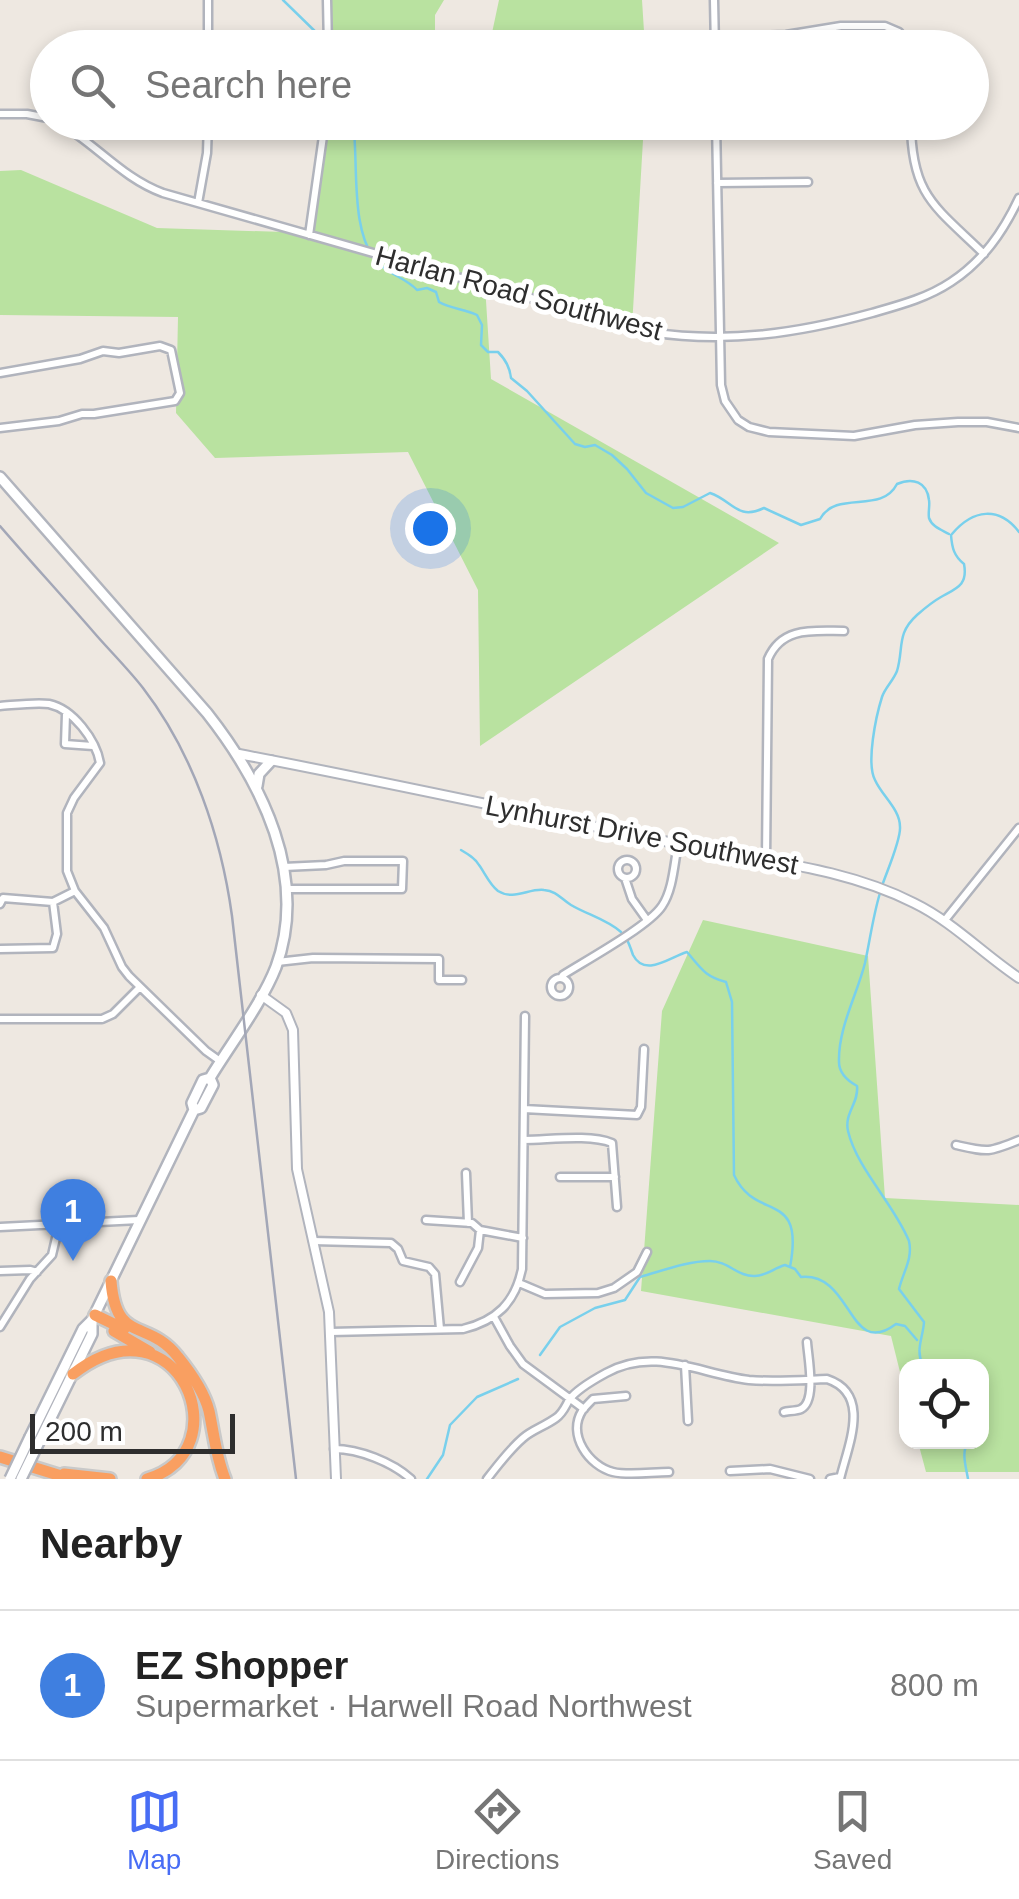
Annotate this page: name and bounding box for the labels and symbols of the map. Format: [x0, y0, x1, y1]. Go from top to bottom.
street label: Harlan Road Southwest [372, 240, 666, 346]
your location [405, 503, 456, 554]
street label: Lynhurst Drive Southwest [483, 789, 801, 881]
pin: 1 [40, 1178, 106, 1261]
scale bar [30, 1409, 235, 1454]

